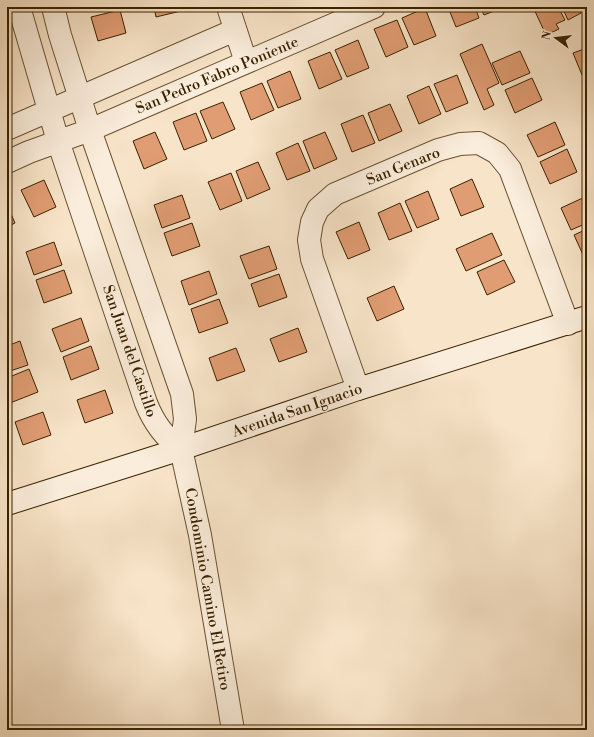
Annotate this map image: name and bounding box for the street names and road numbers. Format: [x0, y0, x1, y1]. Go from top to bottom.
street label: San Pedro Fabro Poniente [133, 32, 302, 118]
street label: San Genaro [363, 143, 443, 190]
street label: San Juan del Castillo [98, 283, 161, 420]
street label: Avenida San Ignacio [229, 379, 365, 442]
street label: Condominio Camino El Retiro [180, 486, 235, 692]

